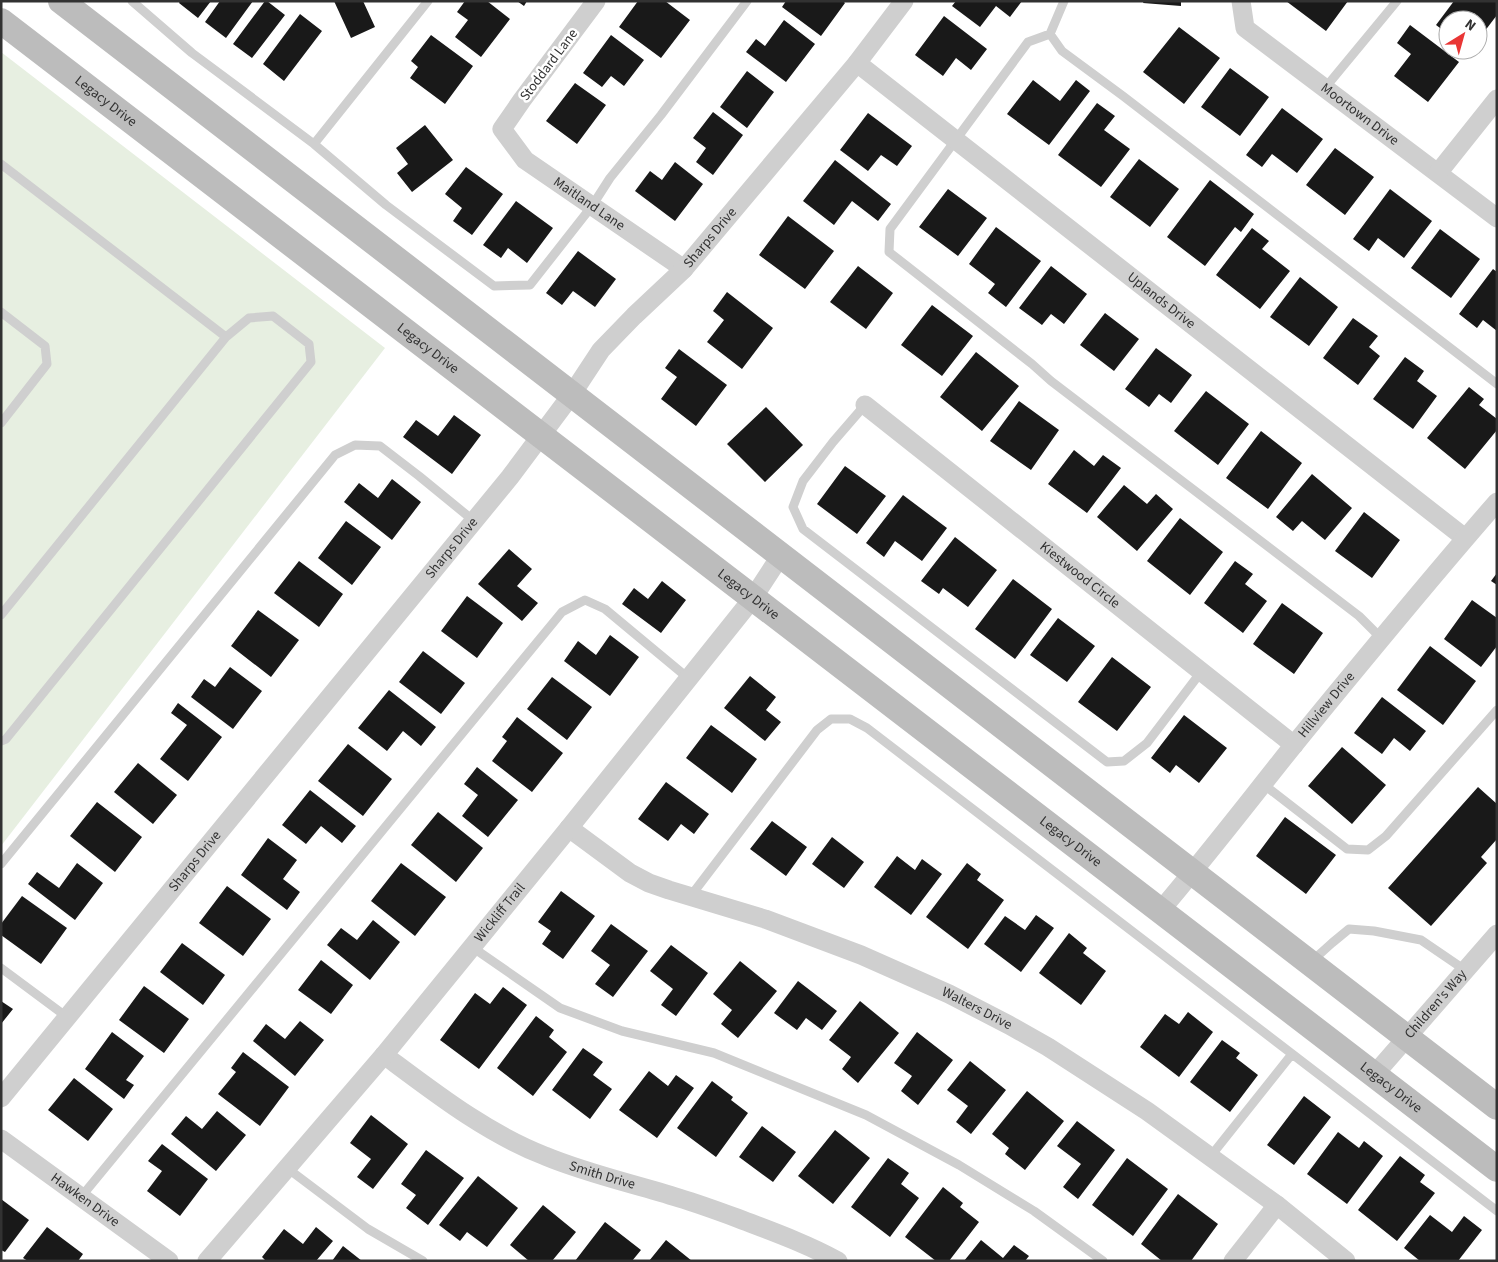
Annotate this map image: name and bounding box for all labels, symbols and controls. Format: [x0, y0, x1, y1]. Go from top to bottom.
north arrow [1438, 10, 1488, 60]
text: N [1460, 15, 1480, 36]
street label: Stoddard Lane [515, 25, 583, 105]
street label: Legacy Drive [70, 71, 141, 132]
street label: Moortown Drive [1316, 78, 1403, 151]
street label: Maitland Lane [549, 172, 629, 236]
street label: Sharps Drive [679, 203, 742, 273]
street label: Uplands Drive [1123, 268, 1200, 334]
street label: Legacy Drive [393, 318, 463, 379]
street label: Sharps Drive [421, 513, 483, 583]
street label: Kiestwood Circle [1035, 537, 1124, 613]
street label: Legacy Drive [713, 564, 784, 625]
street label: Hillview Drive [1293, 668, 1360, 742]
street label: Legacy Drive [1035, 811, 1106, 872]
street label: Sharps Drive [164, 826, 226, 896]
street label: Wickliff Trail [470, 879, 530, 947]
street label: Children's Way [1400, 965, 1472, 1043]
street label: Walters Drive [939, 982, 1016, 1035]
street label: Legacy Drive [1356, 1057, 1426, 1118]
street label: Smith Drive [566, 1156, 638, 1195]
street label: Hawken Drive [47, 1168, 124, 1232]

